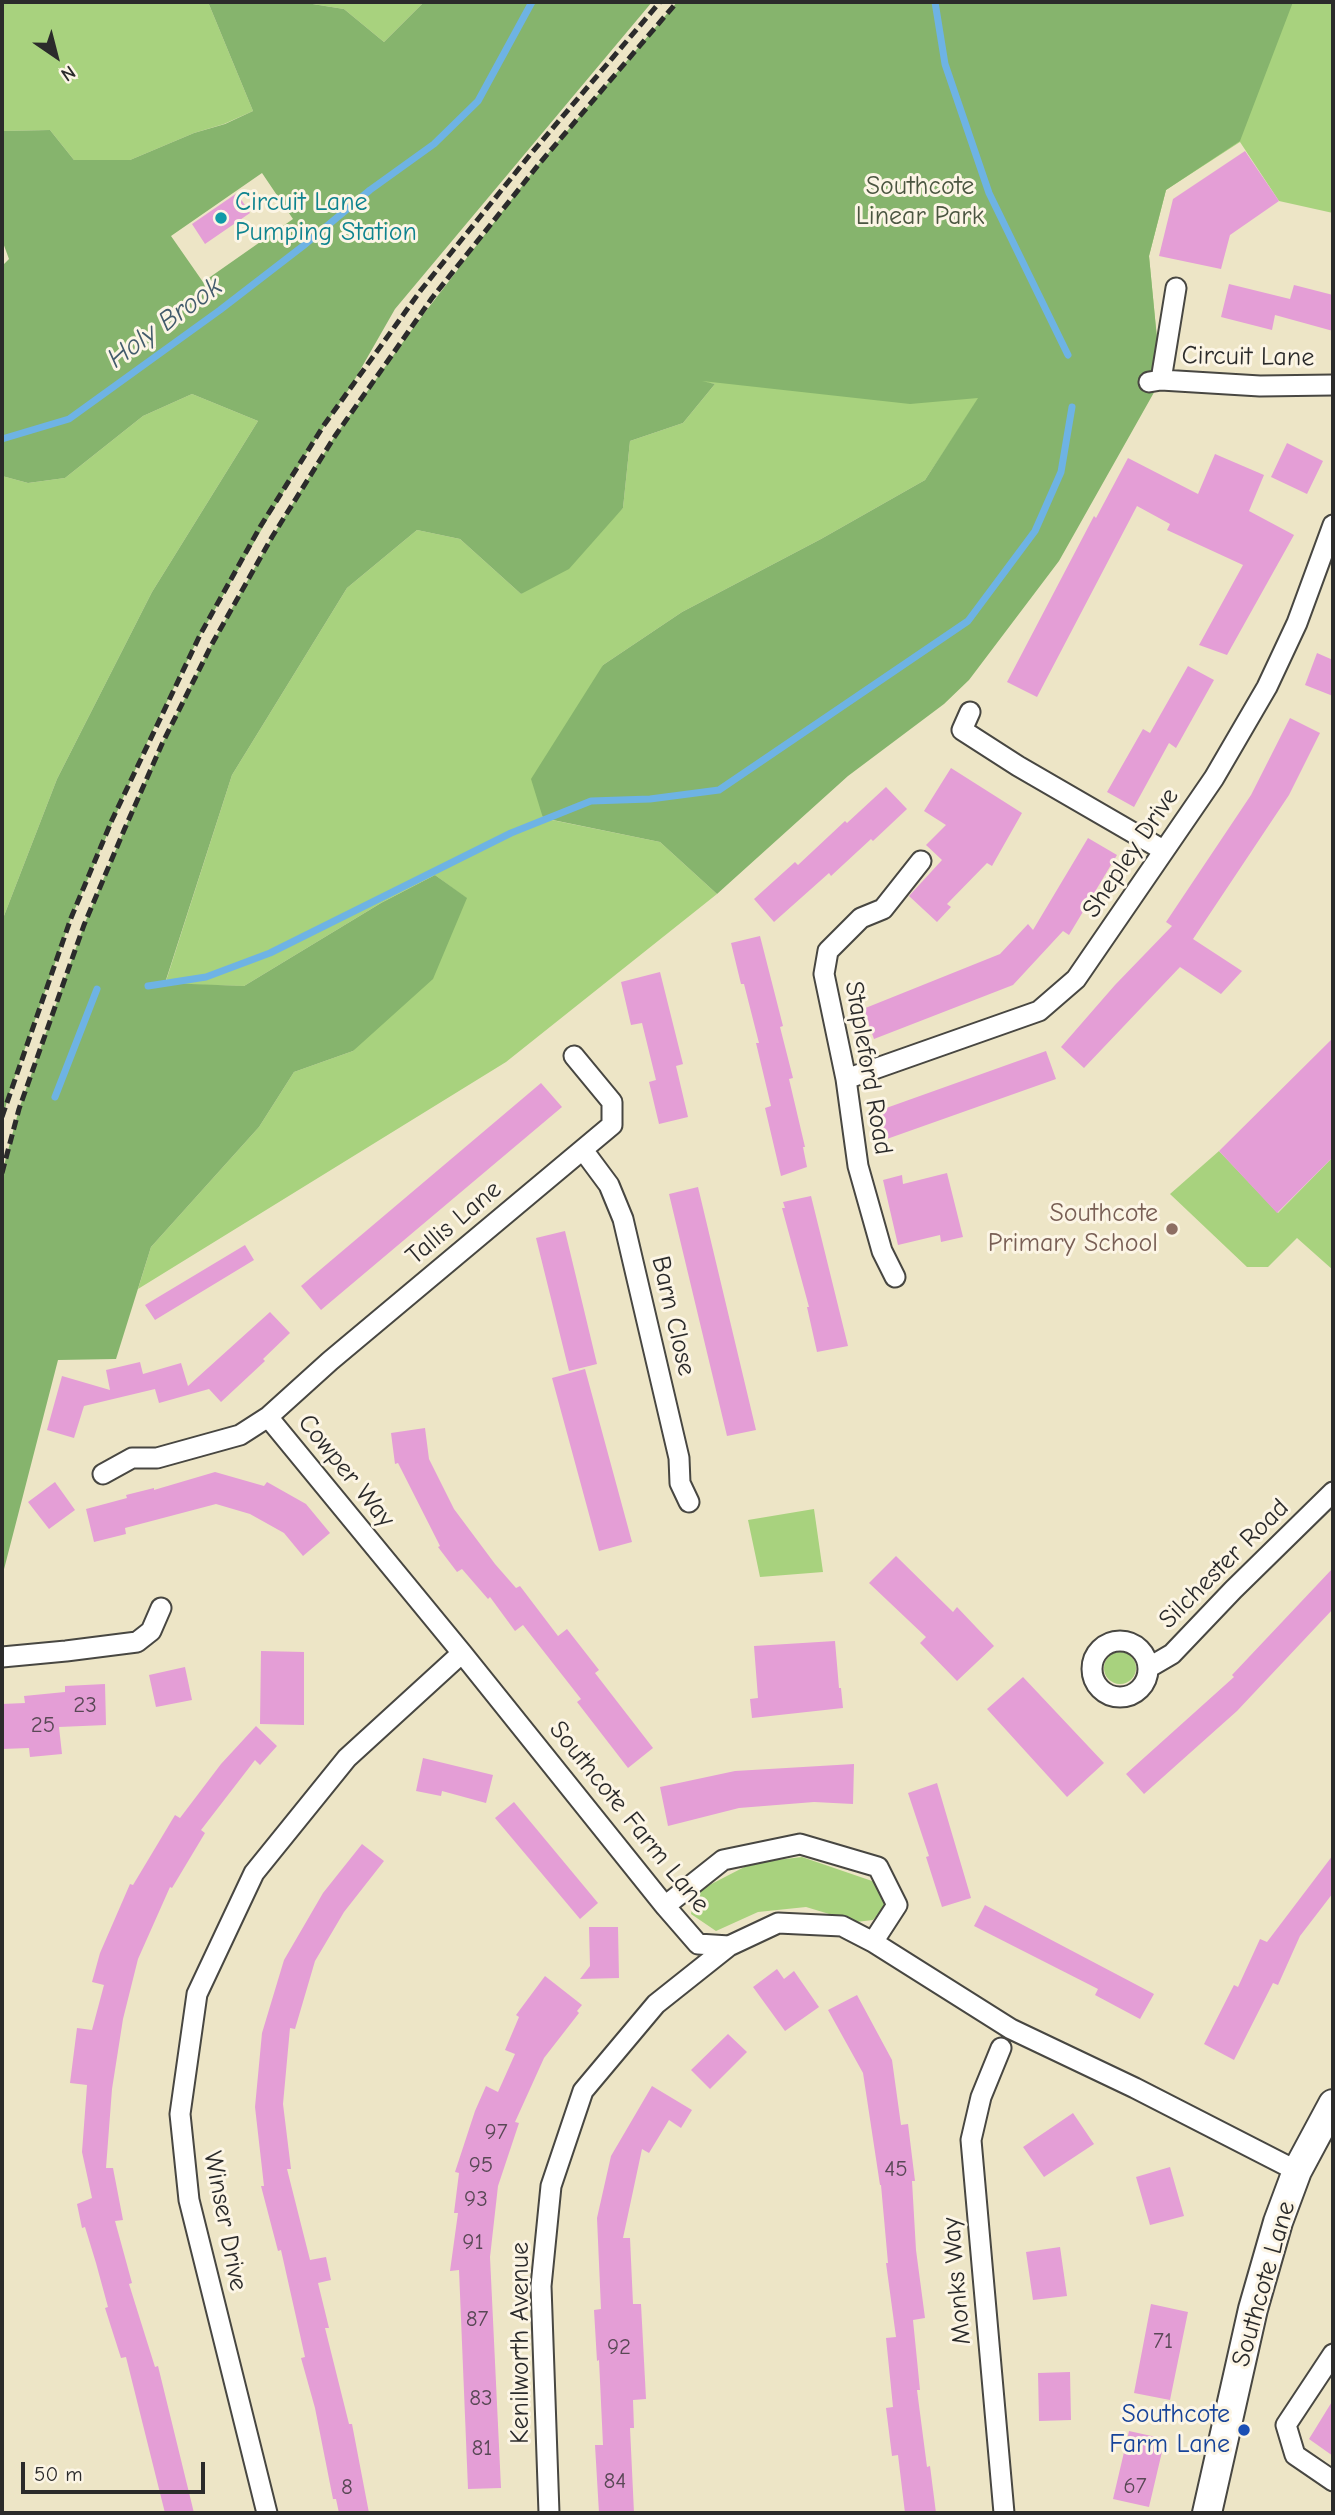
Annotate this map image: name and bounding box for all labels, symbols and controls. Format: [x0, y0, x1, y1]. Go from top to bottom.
north arrow [21, 21, 91, 91]
text: N [57, 61, 79, 86]
park label: Southcote Linear Park [856, 171, 984, 232]
place label: Circuit Lane Pumping Station [235, 187, 417, 248]
marker: Circuit Lane Pumping Station [213, 210, 229, 226]
water label: Holy Brook [101, 270, 229, 376]
street label: Circuit Lane [1181, 340, 1315, 374]
street label: Shepley Drive [1076, 782, 1186, 924]
street label: Stapleford Road [837, 979, 899, 1157]
street label: Tallis Lane [400, 1174, 508, 1272]
place label: Southcote Primary School [988, 1198, 1158, 1260]
marker: Southcote Primary School [1164, 1221, 1180, 1237]
street label: Barn Close [644, 1253, 702, 1379]
street label: Cowper Way [291, 1408, 401, 1534]
street label: Silchester Road [1152, 1492, 1296, 1636]
house number: 23 [73, 1691, 97, 1719]
house number: 25 [31, 1711, 55, 1739]
street label: Southcote Farm Lane [542, 1715, 716, 1919]
house number: 97 [484, 2118, 508, 2146]
street label: Winser Drive [196, 2149, 254, 2293]
house number: 95 [469, 2151, 493, 2179]
house number: 45 [884, 2155, 908, 2183]
house number: 93 [464, 2185, 488, 2213]
street label: Southcote Lane [1225, 2198, 1303, 2370]
street label: Monks Way [936, 2216, 978, 2346]
house number: 91 [462, 2228, 484, 2256]
street label: Kenilworth Avenue [505, 2242, 537, 2444]
house number: 87 [466, 2305, 488, 2333]
house number: 71 [1153, 2327, 1173, 2355]
house number: 92 [607, 2333, 631, 2361]
house number: 83 [469, 2384, 493, 2412]
place label: Southcote Farm Lane [1109, 2399, 1230, 2460]
marker: Southcote Farm Lane [1236, 2422, 1252, 2438]
house number: 81 [472, 2434, 492, 2462]
scale bar [24, 2448, 208, 2492]
text: 50 m [34, 2462, 83, 2486]
house number: 84 [604, 2467, 626, 2495]
house number: 67 [1123, 2472, 1147, 2500]
house number: 8 [341, 2473, 353, 2501]

